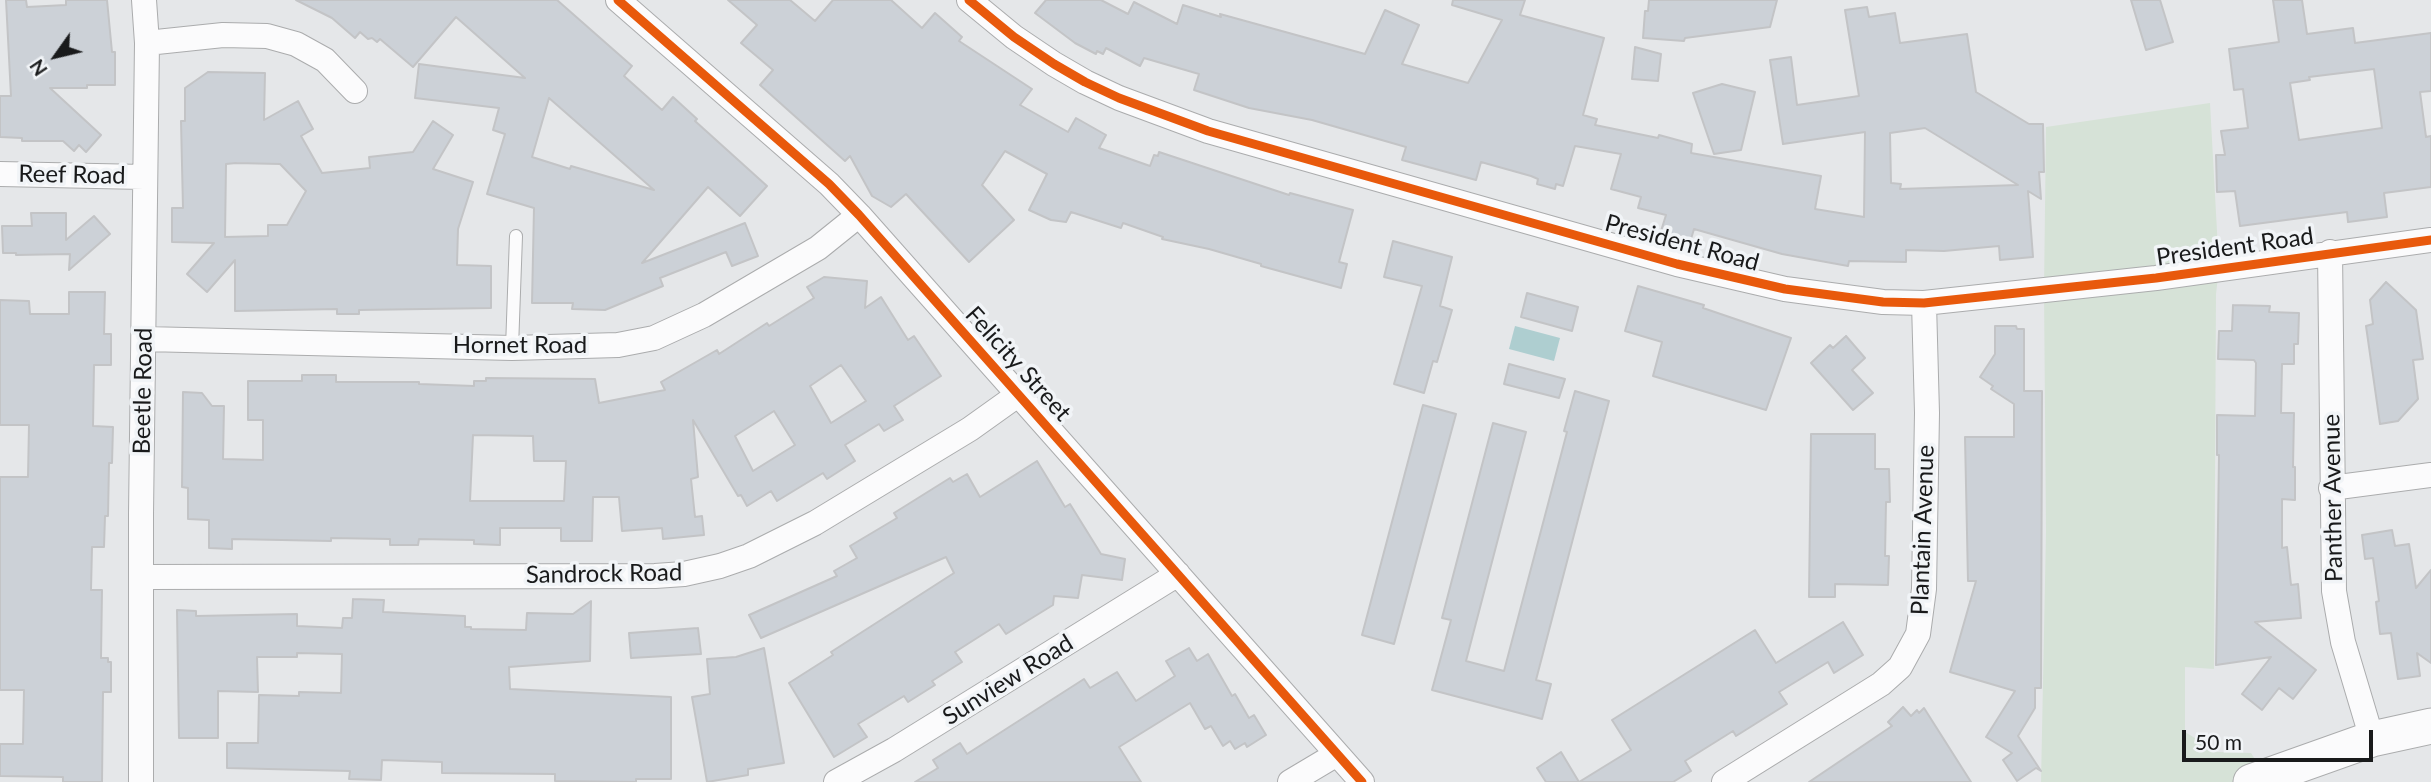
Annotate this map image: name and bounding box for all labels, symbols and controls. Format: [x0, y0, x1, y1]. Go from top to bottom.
north arrow [21, 21, 91, 91]
text: N [25, 56, 52, 81]
street label: Reef Road [18, 160, 126, 190]
street label: President Road [1602, 209, 1762, 277]
street label: President Road [2154, 222, 2316, 272]
street label: Felicity Street [959, 301, 1077, 427]
street label: Beetle Road [127, 327, 159, 455]
street label: Hornet Road [453, 331, 587, 359]
street label: Panther Avenue [2317, 414, 2349, 582]
street label: Plantain Avenue [1906, 444, 1940, 616]
street label: Sandrock Road [526, 558, 682, 590]
street label: Sunview Road [938, 629, 1078, 731]
scale bar [2186, 716, 2377, 760]
text: 50 m [2195, 729, 2242, 754]

